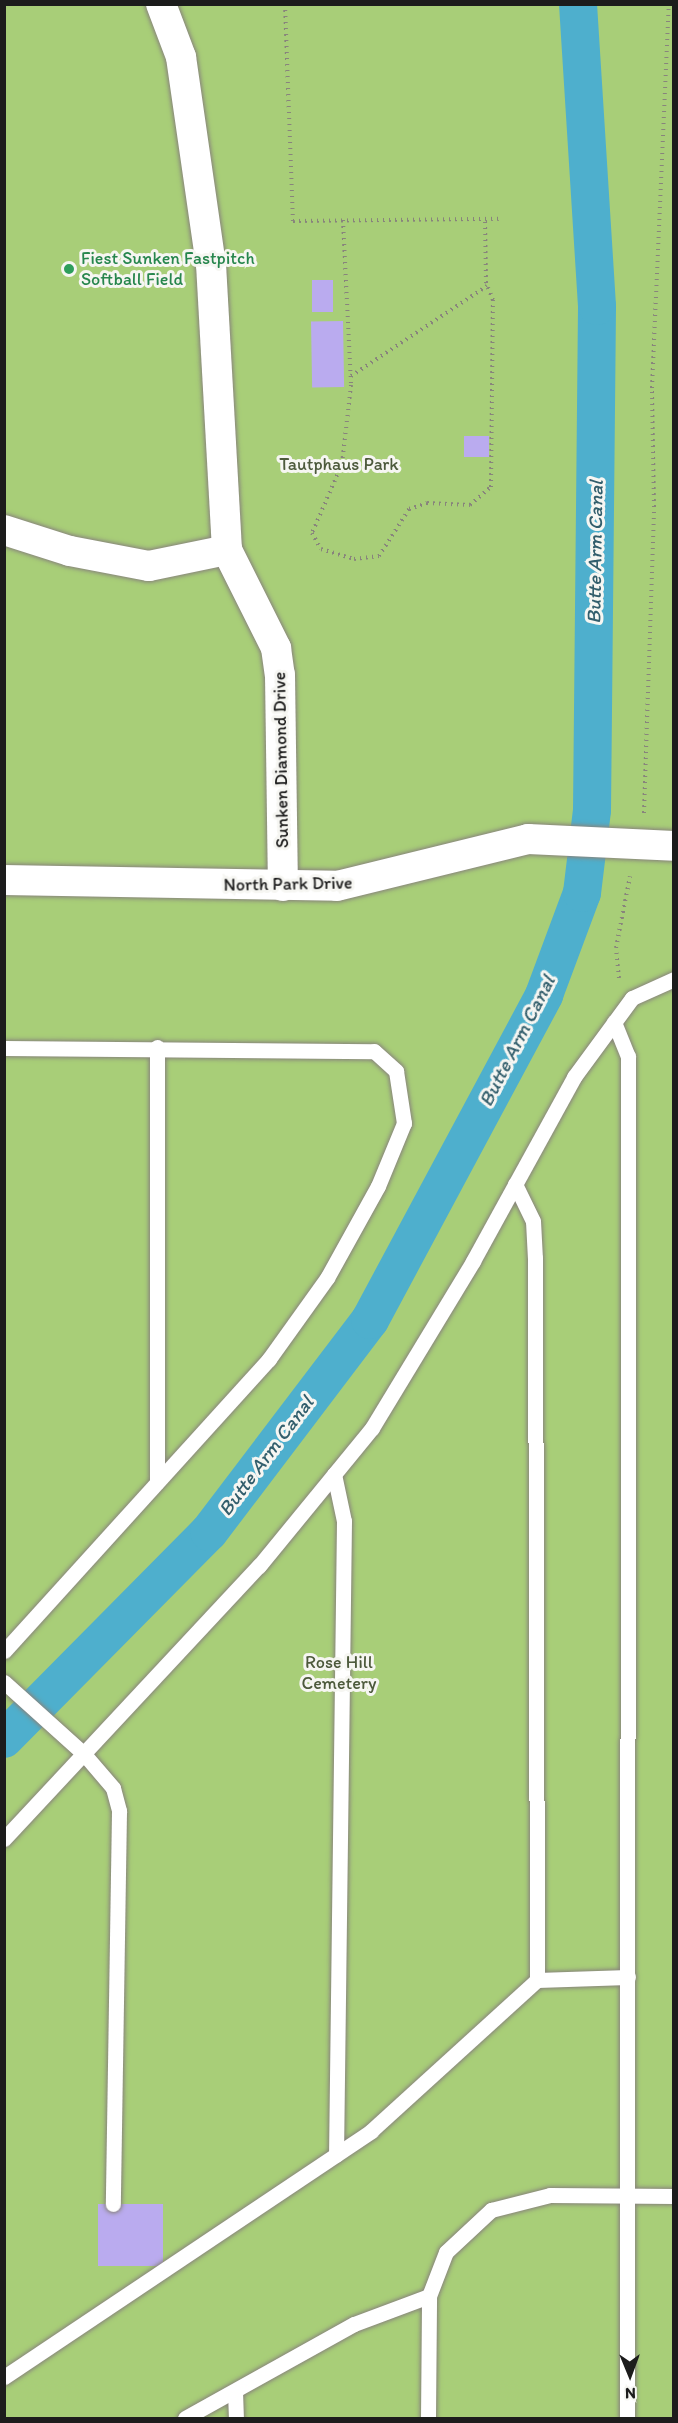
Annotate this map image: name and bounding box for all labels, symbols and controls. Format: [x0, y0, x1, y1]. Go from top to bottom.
place label: Fiest Sunken Fastpitch Softball Field [81, 248, 256, 290]
marker: Fiest Sunken Fastpitch Softball Field [62, 262, 76, 276]
park label: Tautphaus Park [279, 453, 399, 475]
water label: Butte Arm Canal [582, 480, 608, 624]
street label: Sunken Diamond Drive [269, 672, 293, 848]
street label: North Park Drive [223, 872, 353, 896]
water label: Butte Arm Canal [474, 972, 560, 1110]
water label: Butte Arm Canal [213, 1391, 319, 1521]
park label: Rose Hill Cemetery [302, 1652, 376, 1694]
north arrow [600, 2345, 660, 2405]
text: N [625, 2384, 636, 2403]

